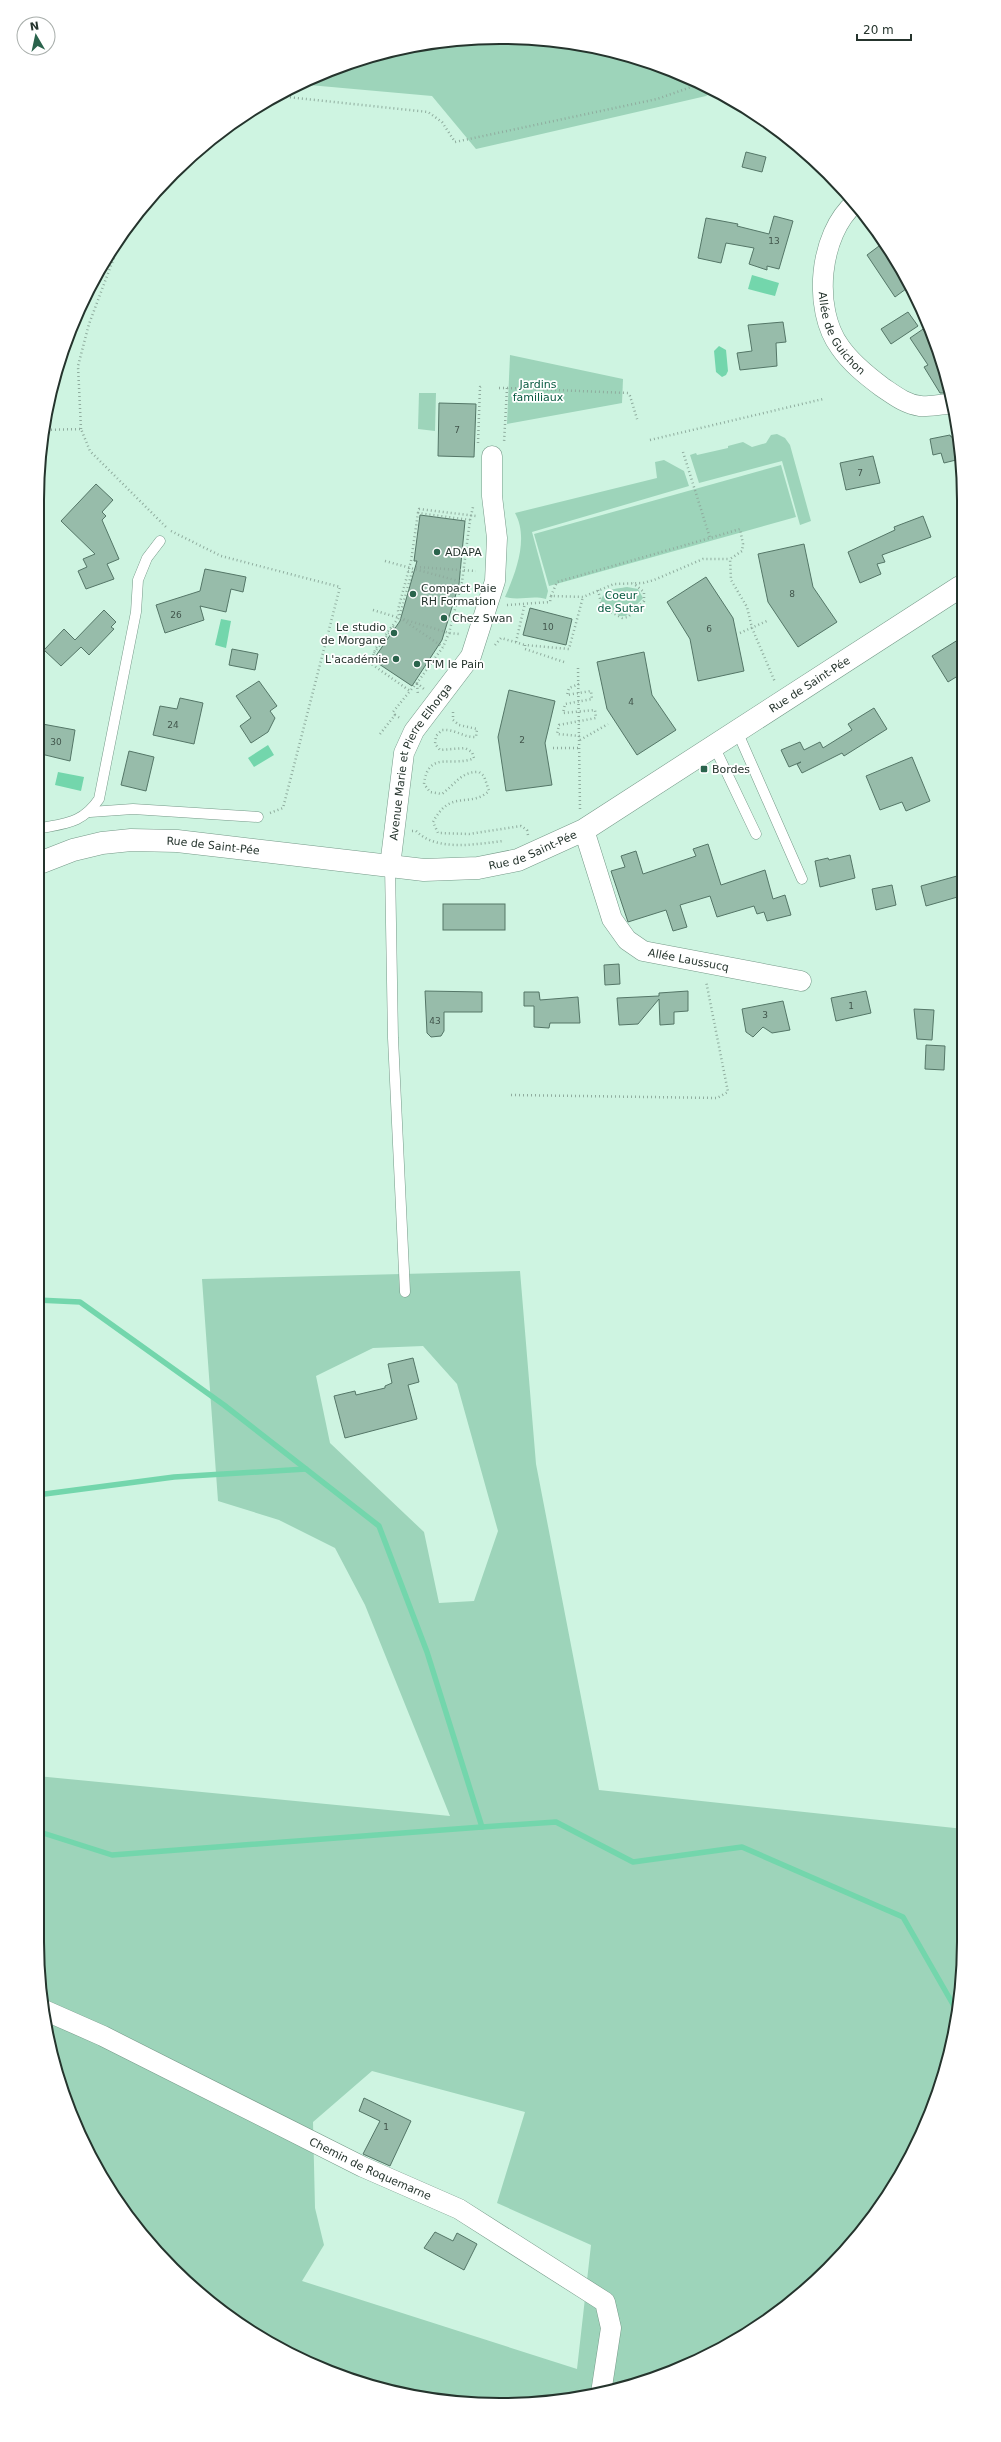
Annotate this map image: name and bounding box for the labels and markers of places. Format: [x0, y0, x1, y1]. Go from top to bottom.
place label: ADAPA [445, 546, 482, 559]
marker: ADAPA [432, 547, 442, 557]
place label: Compact Paie RH Formation [421, 582, 497, 608]
marker: Compact Paie RH Formation [408, 589, 418, 599]
place label: Chez Swan [452, 612, 512, 625]
marker: Chez Swan [439, 613, 449, 623]
place label: Le studio de Morgane [321, 621, 386, 647]
marker: Le studio de Morgane [389, 628, 399, 638]
place label: L'académie [325, 653, 388, 666]
marker: L'académie [391, 654, 401, 664]
place label: T'M le Pain [424, 658, 484, 671]
marker: T'M le Pain [412, 659, 422, 669]
place label: Bordes [712, 763, 750, 776]
marker: Bordes [699, 764, 709, 774]

